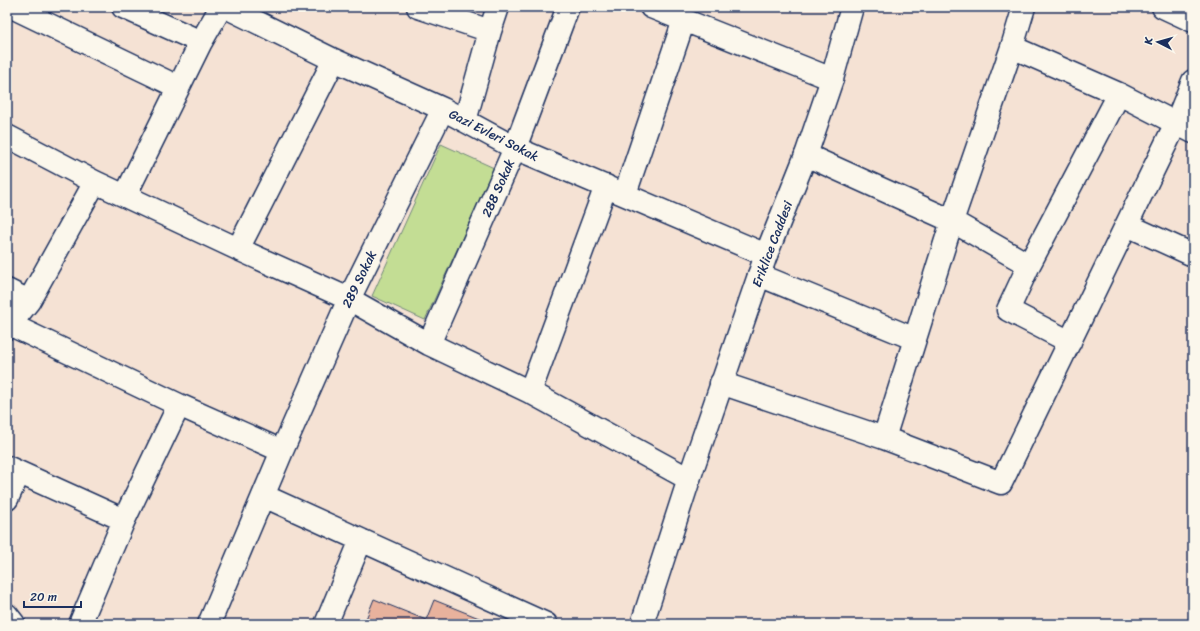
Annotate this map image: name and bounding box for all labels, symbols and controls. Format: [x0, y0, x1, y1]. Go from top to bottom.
north arrow [1138, 22, 1178, 62]
text: K [1139, 35, 1158, 46]
street label: Gazi Evleri Sokak [445, 102, 543, 168]
street label: 288 Sokak [475, 155, 521, 221]
street label: Eriklice Caddesi [745, 197, 799, 291]
street label: 289 Sokak [335, 246, 383, 312]
scale bar [24, 583, 81, 609]
text: 20 m [30, 586, 57, 608]

